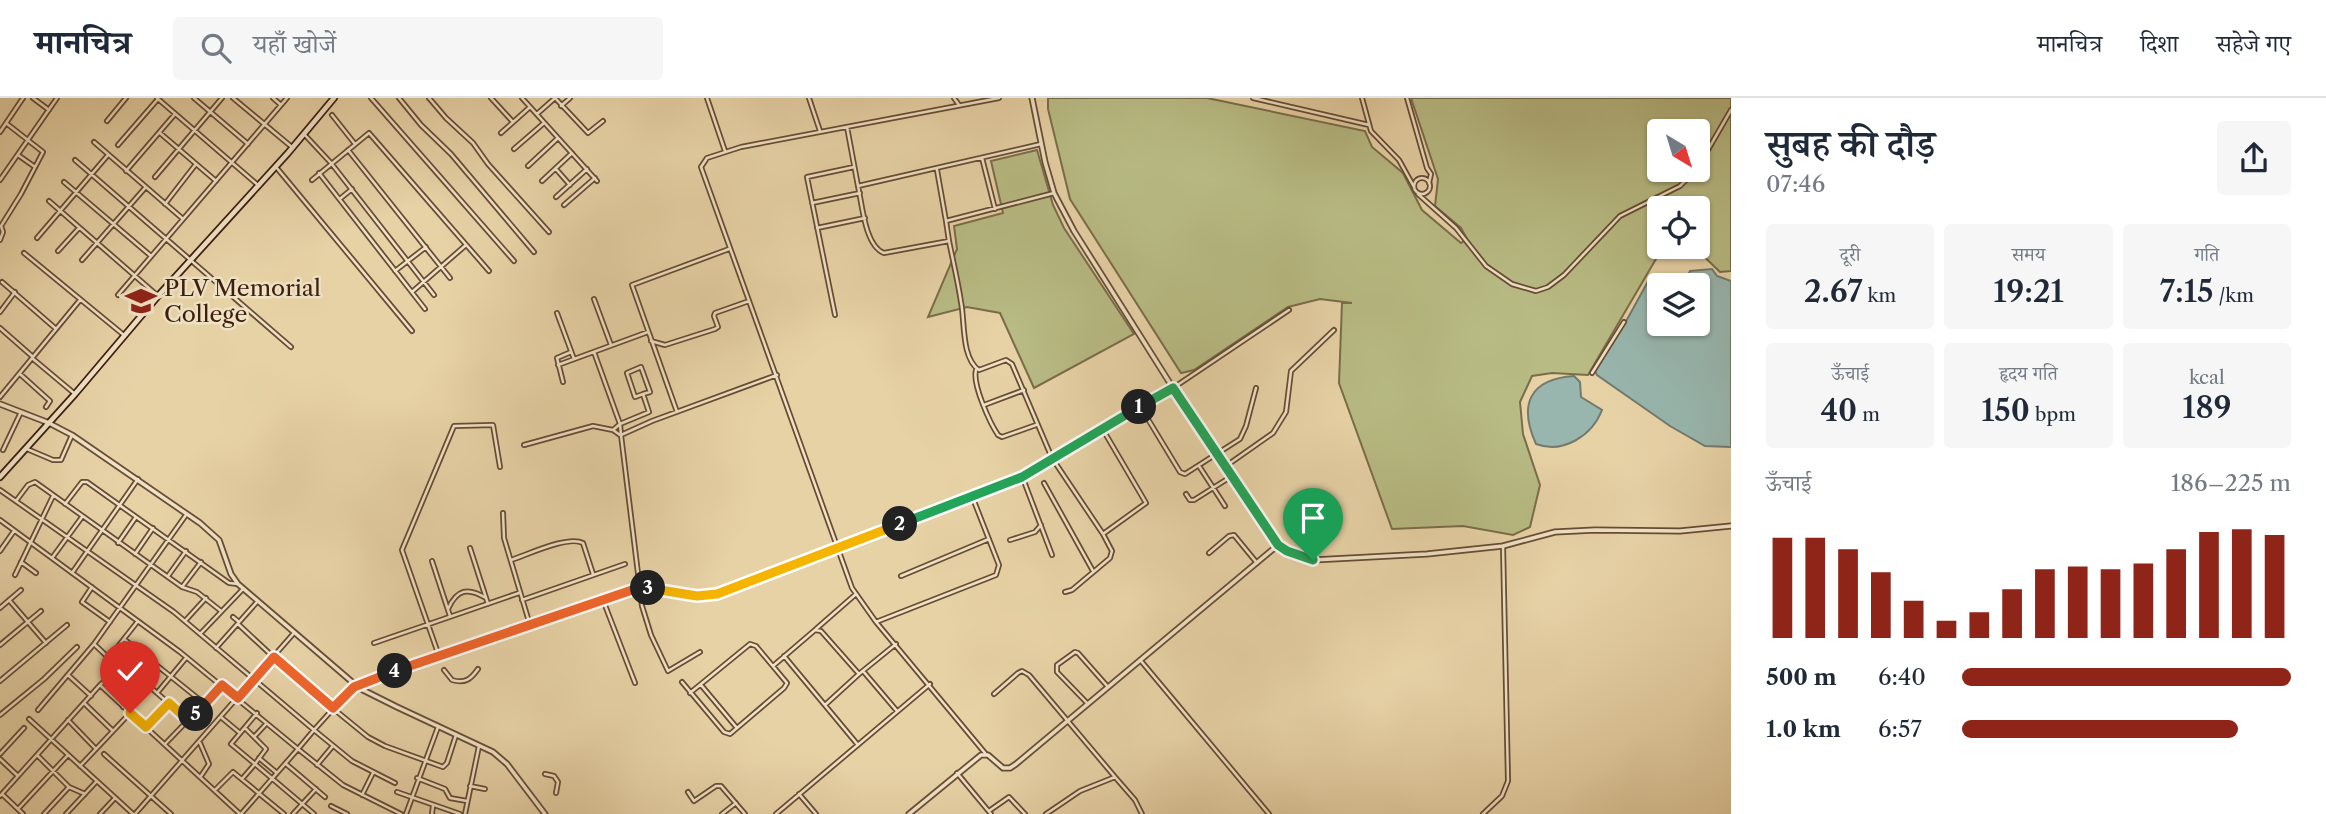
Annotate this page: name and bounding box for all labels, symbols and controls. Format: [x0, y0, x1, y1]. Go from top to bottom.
search box [173, 17, 663, 80]
text: मानचित्र [35, 22, 131, 63]
text: यहाँ खोजें [253, 28, 336, 60]
icon: search [197, 29, 235, 67]
text: मानचित्र [2037, 29, 2102, 58]
text: दिशा [2140, 29, 2178, 58]
text: सहेजे गए [2216, 29, 2291, 58]
north arrow [1647, 119, 1710, 182]
map controls [1647, 119, 1710, 336]
text: सुबह की दौड़ [1766, 120, 1935, 167]
button: share [2217, 121, 2291, 195]
text: 07:46 [1766, 170, 1825, 198]
button: locate [1647, 196, 1710, 259]
text: दूरी [1840, 243, 1860, 266]
text: समय [2012, 243, 2045, 266]
text: गति [2194, 243, 2219, 266]
button: layers [1647, 273, 1710, 336]
text: 2.67 [1804, 273, 1863, 310]
text: 19:21 [1993, 273, 2064, 310]
text: 7:15 [2160, 273, 2213, 310]
place label: PLV Memorial College [164, 274, 321, 328]
school or university icon: PLV Memorial College [124, 284, 158, 318]
text: km [1863, 284, 1896, 307]
text: /km [2213, 284, 2254, 307]
text: ऊँचाई [1831, 362, 1869, 385]
text: हृदय गति [1999, 362, 2058, 385]
text: kcal [2189, 366, 2225, 389]
text: 189 [2182, 389, 2231, 426]
pin: 1 [1122, 390, 1156, 424]
text: 40 [1820, 392, 1857, 429]
text: 150 [1981, 392, 2030, 429]
text: 1 [1134, 395, 1143, 418]
text: m [1857, 403, 1880, 426]
text: bpm [2030, 403, 2076, 426]
text: ऊँचाई [1766, 469, 1811, 497]
text: 186–225 m [2171, 469, 2291, 497]
pin [1283, 488, 1343, 560]
icon: arrive [1294, 499, 1332, 537]
pin: 2 [883, 506, 918, 542]
text: 2 [894, 512, 905, 535]
pin: 3 [630, 570, 666, 606]
text: 3 [642, 576, 653, 599]
pin [100, 641, 160, 713]
icon: check [111, 652, 149, 690]
pin: 4 [378, 654, 412, 688]
text: 4 [389, 659, 400, 682]
text: 500 m [1766, 663, 1837, 691]
text: 6:40 [1878, 663, 1926, 691]
pin: 5 [178, 696, 214, 732]
text: 5 [190, 702, 201, 725]
text: 1.0 km [1766, 715, 1841, 743]
text: 6:57 [1878, 715, 1922, 743]

